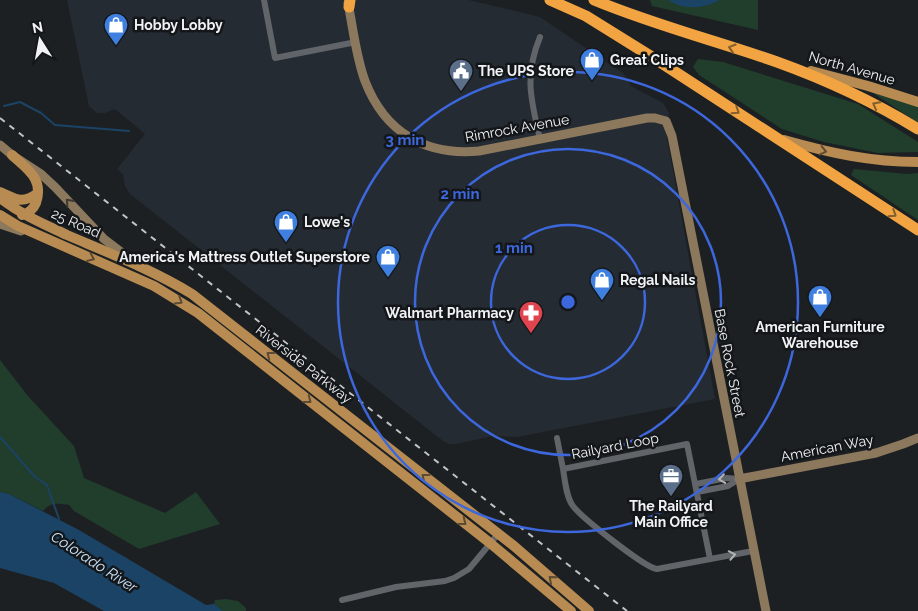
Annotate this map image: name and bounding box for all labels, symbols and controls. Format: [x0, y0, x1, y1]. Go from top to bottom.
shop icon: Hobby Lobby [103, 12, 129, 46]
north arrow [15, 15, 65, 65]
place label: Hobby Lobby [134, 17, 223, 33]
text: N [31, 18, 44, 36]
one-way arrow [729, 43, 737, 53]
shop icon: Great Clips [579, 47, 605, 81]
street label: North Avenue [807, 48, 897, 88]
place label: Great Clips [610, 52, 684, 68]
public building icon: The UPS Store [448, 58, 474, 92]
place label: The UPS Store [478, 63, 575, 79]
one-way arrow [872, 101, 881, 111]
one-way arrow [730, 105, 739, 114]
street label: Rimrock Avenue [464, 111, 570, 145]
text: 3 min [386, 131, 424, 149]
one-way arrow [819, 145, 828, 156]
text: 2 min [441, 185, 479, 203]
one-way arrow [66, 198, 75, 207]
street label: 25 Road [49, 205, 103, 241]
one-way arrow [887, 208, 896, 217]
shop icon: Lowe's [273, 209, 299, 243]
place label: Lowe's [304, 214, 350, 230]
text: 1 min [495, 239, 533, 257]
shop icon: America's Mattress Outlet Superstore [375, 244, 401, 278]
place label: America's Mattress Outlet Superstore [119, 249, 371, 265]
one-way arrow [86, 252, 95, 262]
shop icon: Regal Nails [589, 267, 615, 301]
place label: Regal Nails [620, 272, 695, 288]
shop icon: American Furniture Warehouse [807, 284, 833, 318]
centre of rings [559, 293, 577, 311]
one-way arrow [174, 294, 183, 304]
pharmacy icon: Walmart Pharmacy [518, 300, 544, 334]
place label: Walmart Pharmacy [385, 305, 514, 321]
street label: Base Rock Street [712, 307, 748, 419]
place label: American Furniture Warehouse [755, 319, 885, 351]
street label: Riverside Parkway [253, 322, 356, 407]
one-way arrow [267, 353, 276, 361]
one-way arrow [302, 394, 311, 402]
street label: Railyard Loop [570, 430, 660, 462]
street label: American Way [779, 431, 875, 465]
office icon: The Railyard Main Office [658, 463, 684, 497]
one-way arrow [421, 474, 431, 483]
one-way arrow [718, 474, 726, 484]
place label: The Railyard Main Office [629, 498, 713, 530]
one-way arrow [458, 516, 467, 525]
water label: Colorado River [48, 527, 141, 597]
one-way arrow [727, 550, 736, 561]
one-way arrow [549, 575, 558, 584]

